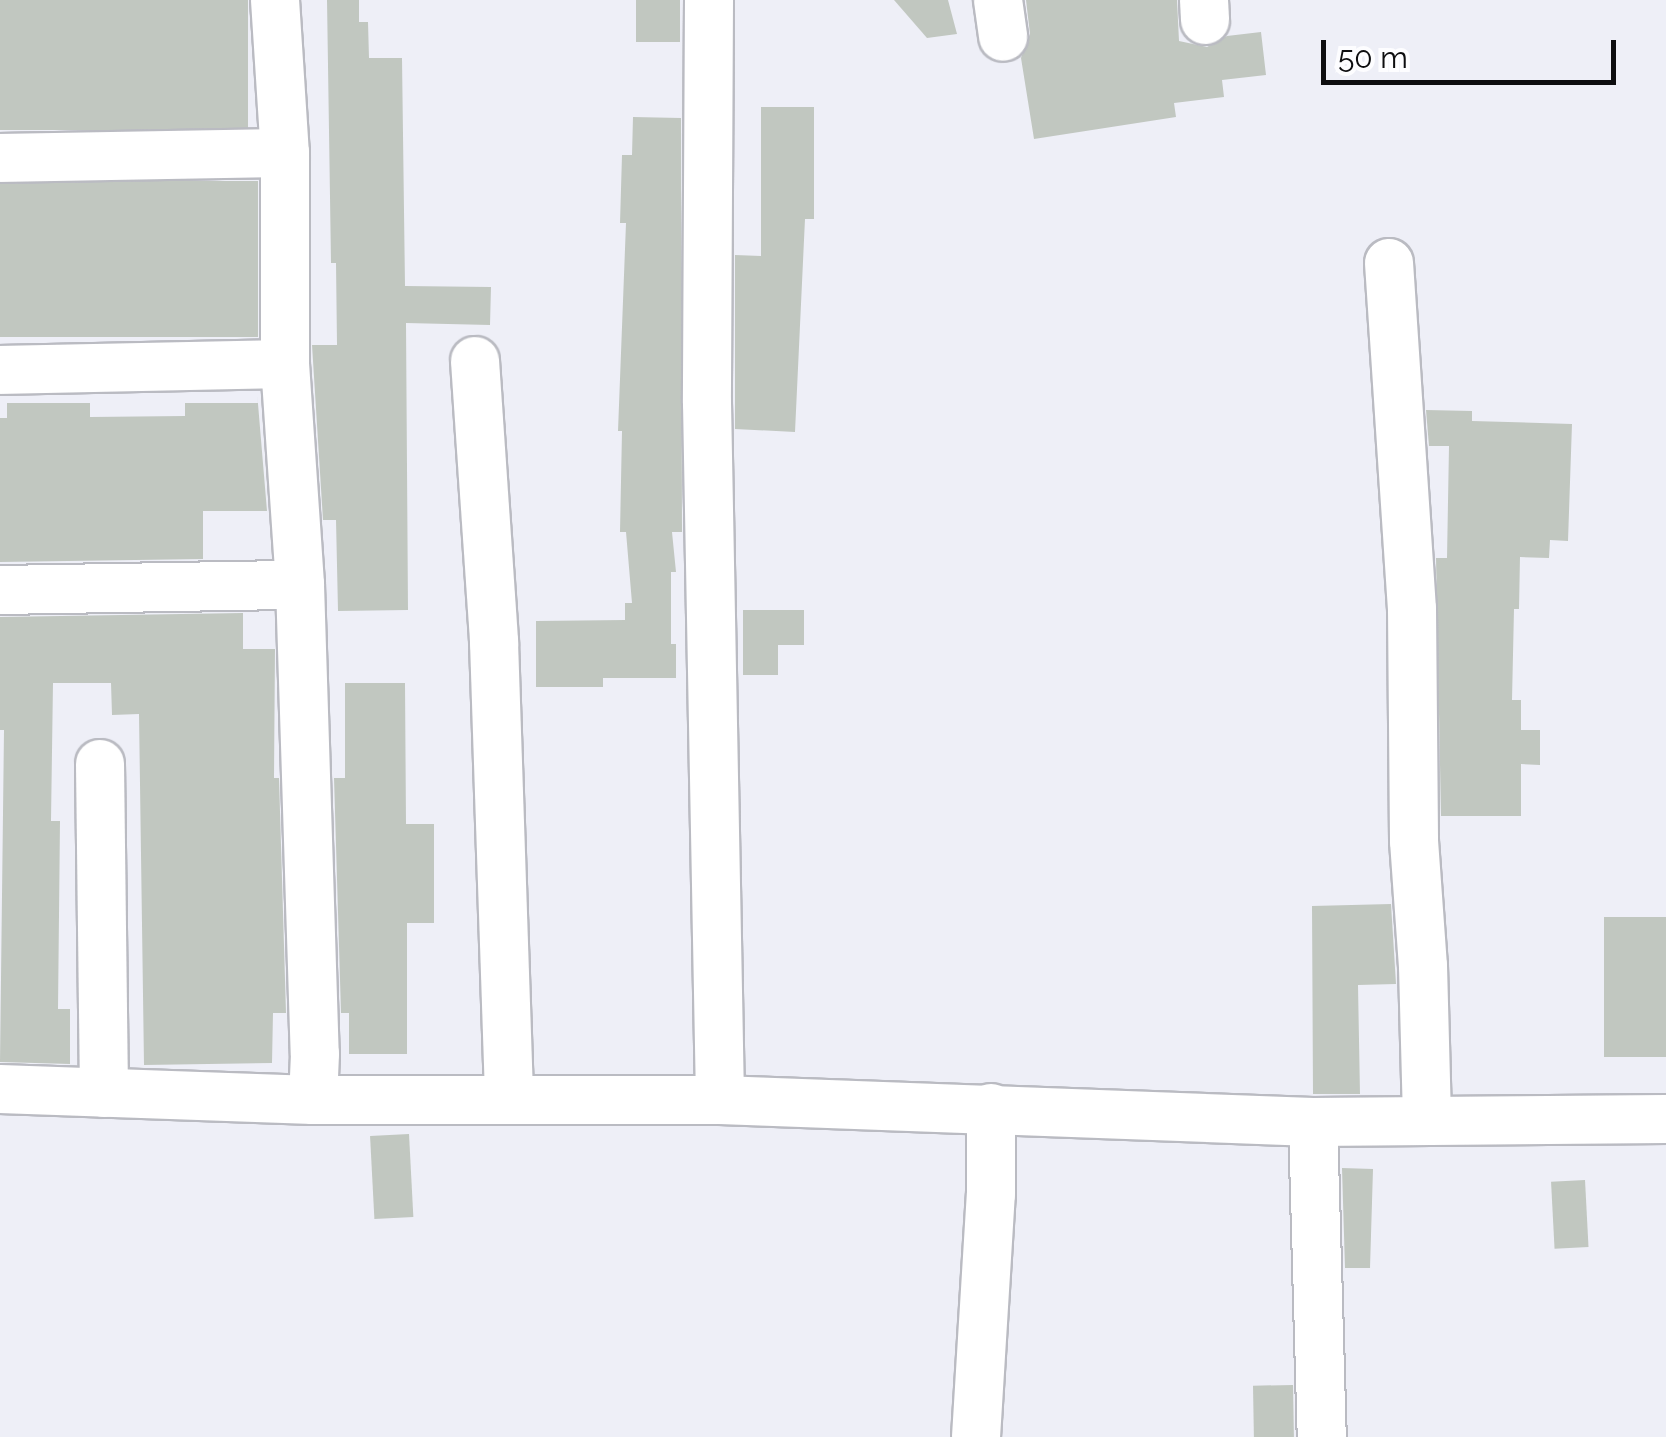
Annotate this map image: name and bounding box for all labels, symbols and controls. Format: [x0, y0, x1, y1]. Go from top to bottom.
scale bar [1326, 20, 1621, 82]
text: 50 m [1338, 40, 1408, 75]

